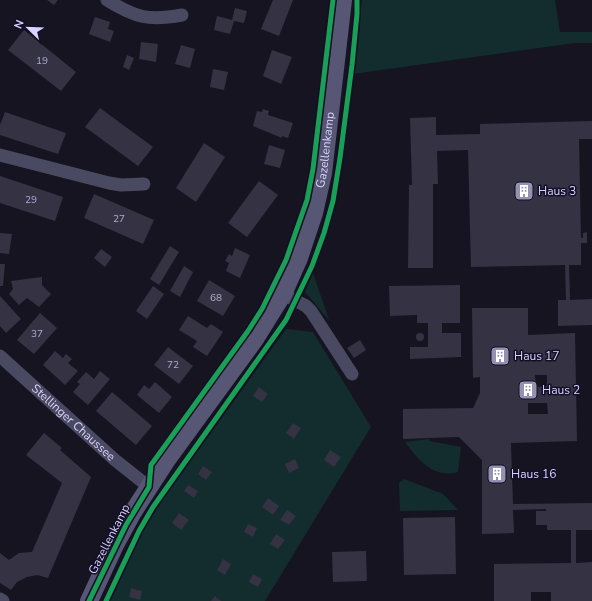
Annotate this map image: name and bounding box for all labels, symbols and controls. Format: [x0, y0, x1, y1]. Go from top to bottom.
north arrow [8, 8, 48, 48]
text: N [11, 18, 28, 31]
house number: 19 [36, 54, 48, 68]
street label: Gazellenkamp [312, 111, 338, 190]
building icon: Haus 3 [513, 180, 535, 202]
place label: Haus 3 [538, 183, 576, 199]
house number: 29 [25, 193, 37, 207]
house number: 27 [113, 212, 125, 226]
house number: 68 [210, 291, 222, 305]
house number: 37 [31, 327, 43, 341]
building icon: Haus 17 [489, 345, 511, 367]
place label: Haus 17 [514, 348, 559, 364]
house number: 72 [167, 358, 179, 372]
building icon: Haus 2 [517, 379, 539, 401]
street label: Stellinger Chaussee [28, 380, 119, 464]
place label: Haus 2 [542, 382, 580, 398]
building icon: Haus 16 [486, 463, 508, 485]
place label: Haus 16 [511, 466, 556, 482]
street label: Gazellenkamp [84, 501, 134, 577]

